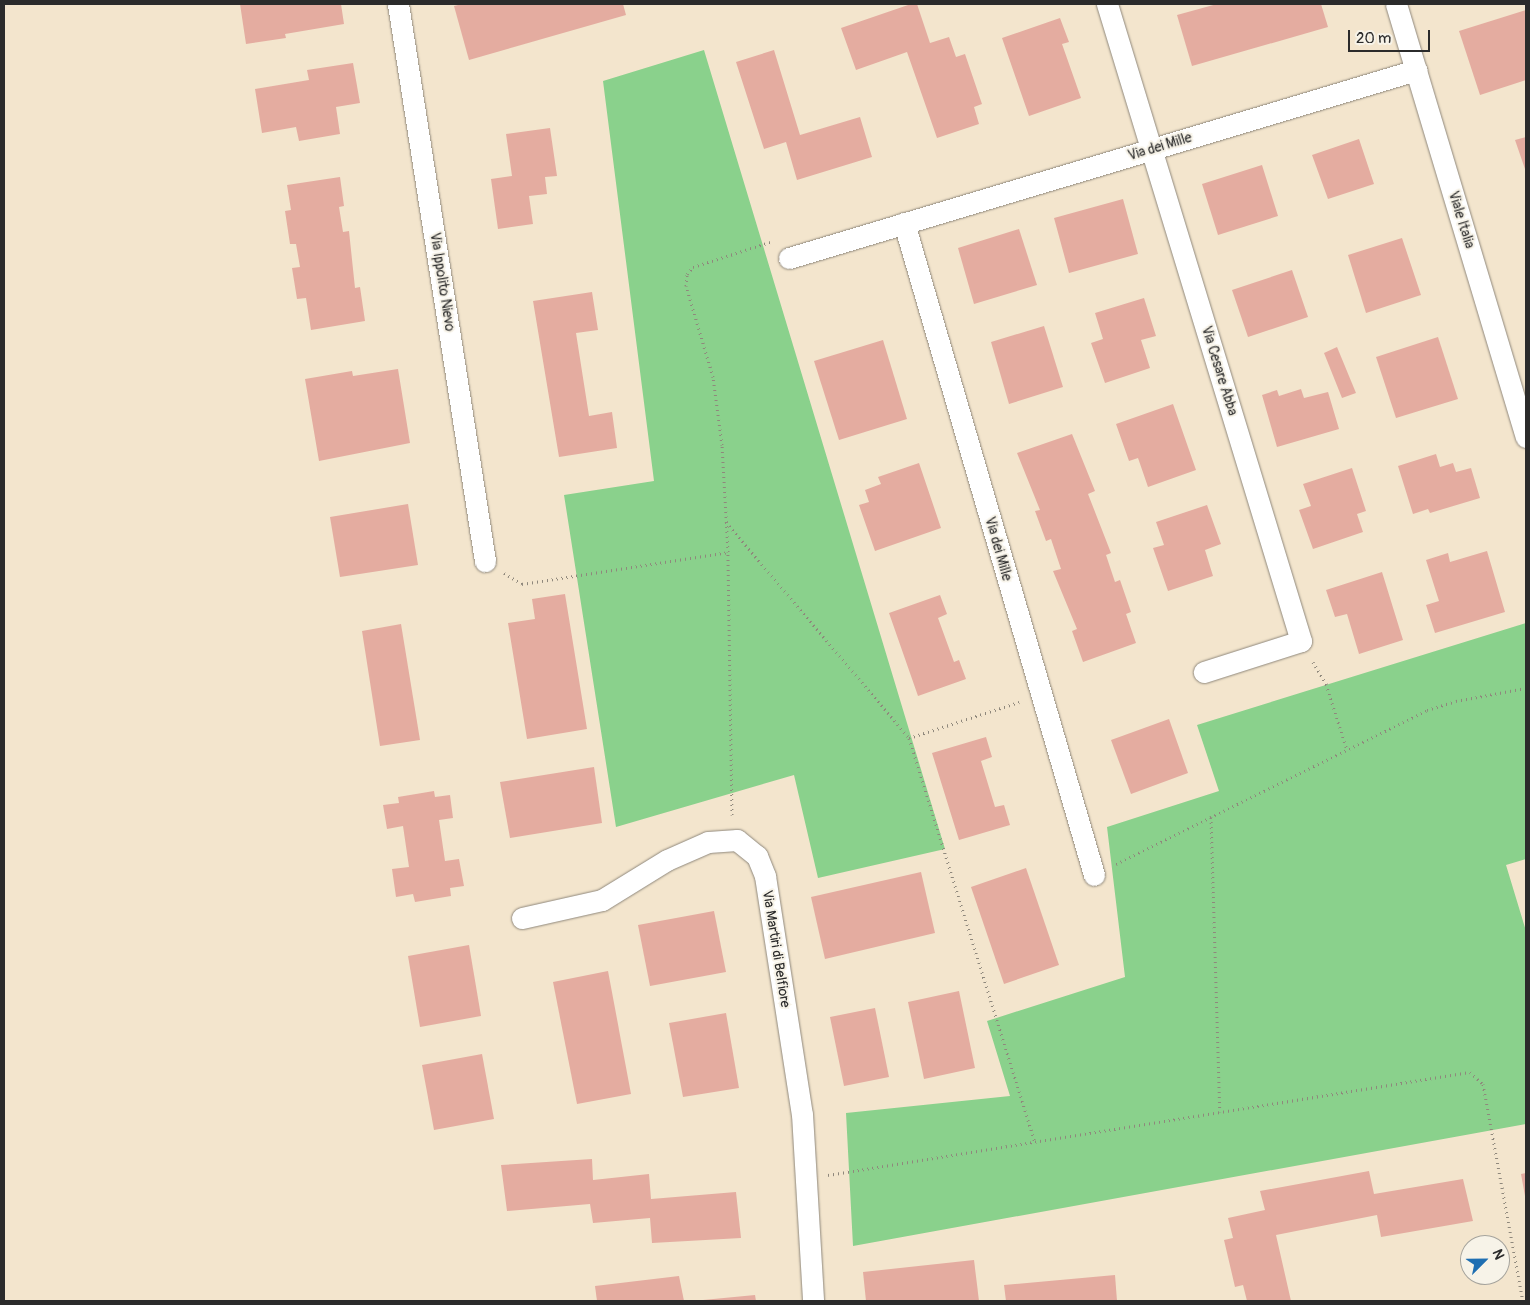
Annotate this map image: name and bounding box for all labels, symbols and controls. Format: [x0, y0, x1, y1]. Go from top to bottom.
scale bar [1350, 20, 1432, 52]
text: 20 m [1356, 29, 1391, 48]
street label: Via dei Mille [1126, 129, 1194, 165]
street label: Viale Italia [1444, 189, 1478, 251]
street label: Via Ippolito Nievo [426, 231, 458, 333]
street label: Via Cesare Abba [1197, 324, 1241, 418]
street label: Via dei Mille [981, 515, 1015, 583]
street label: Via Martiri di Belfiore [758, 889, 794, 1009]
north arrow [1460, 1235, 1510, 1285]
text: N [1489, 1247, 1508, 1262]

